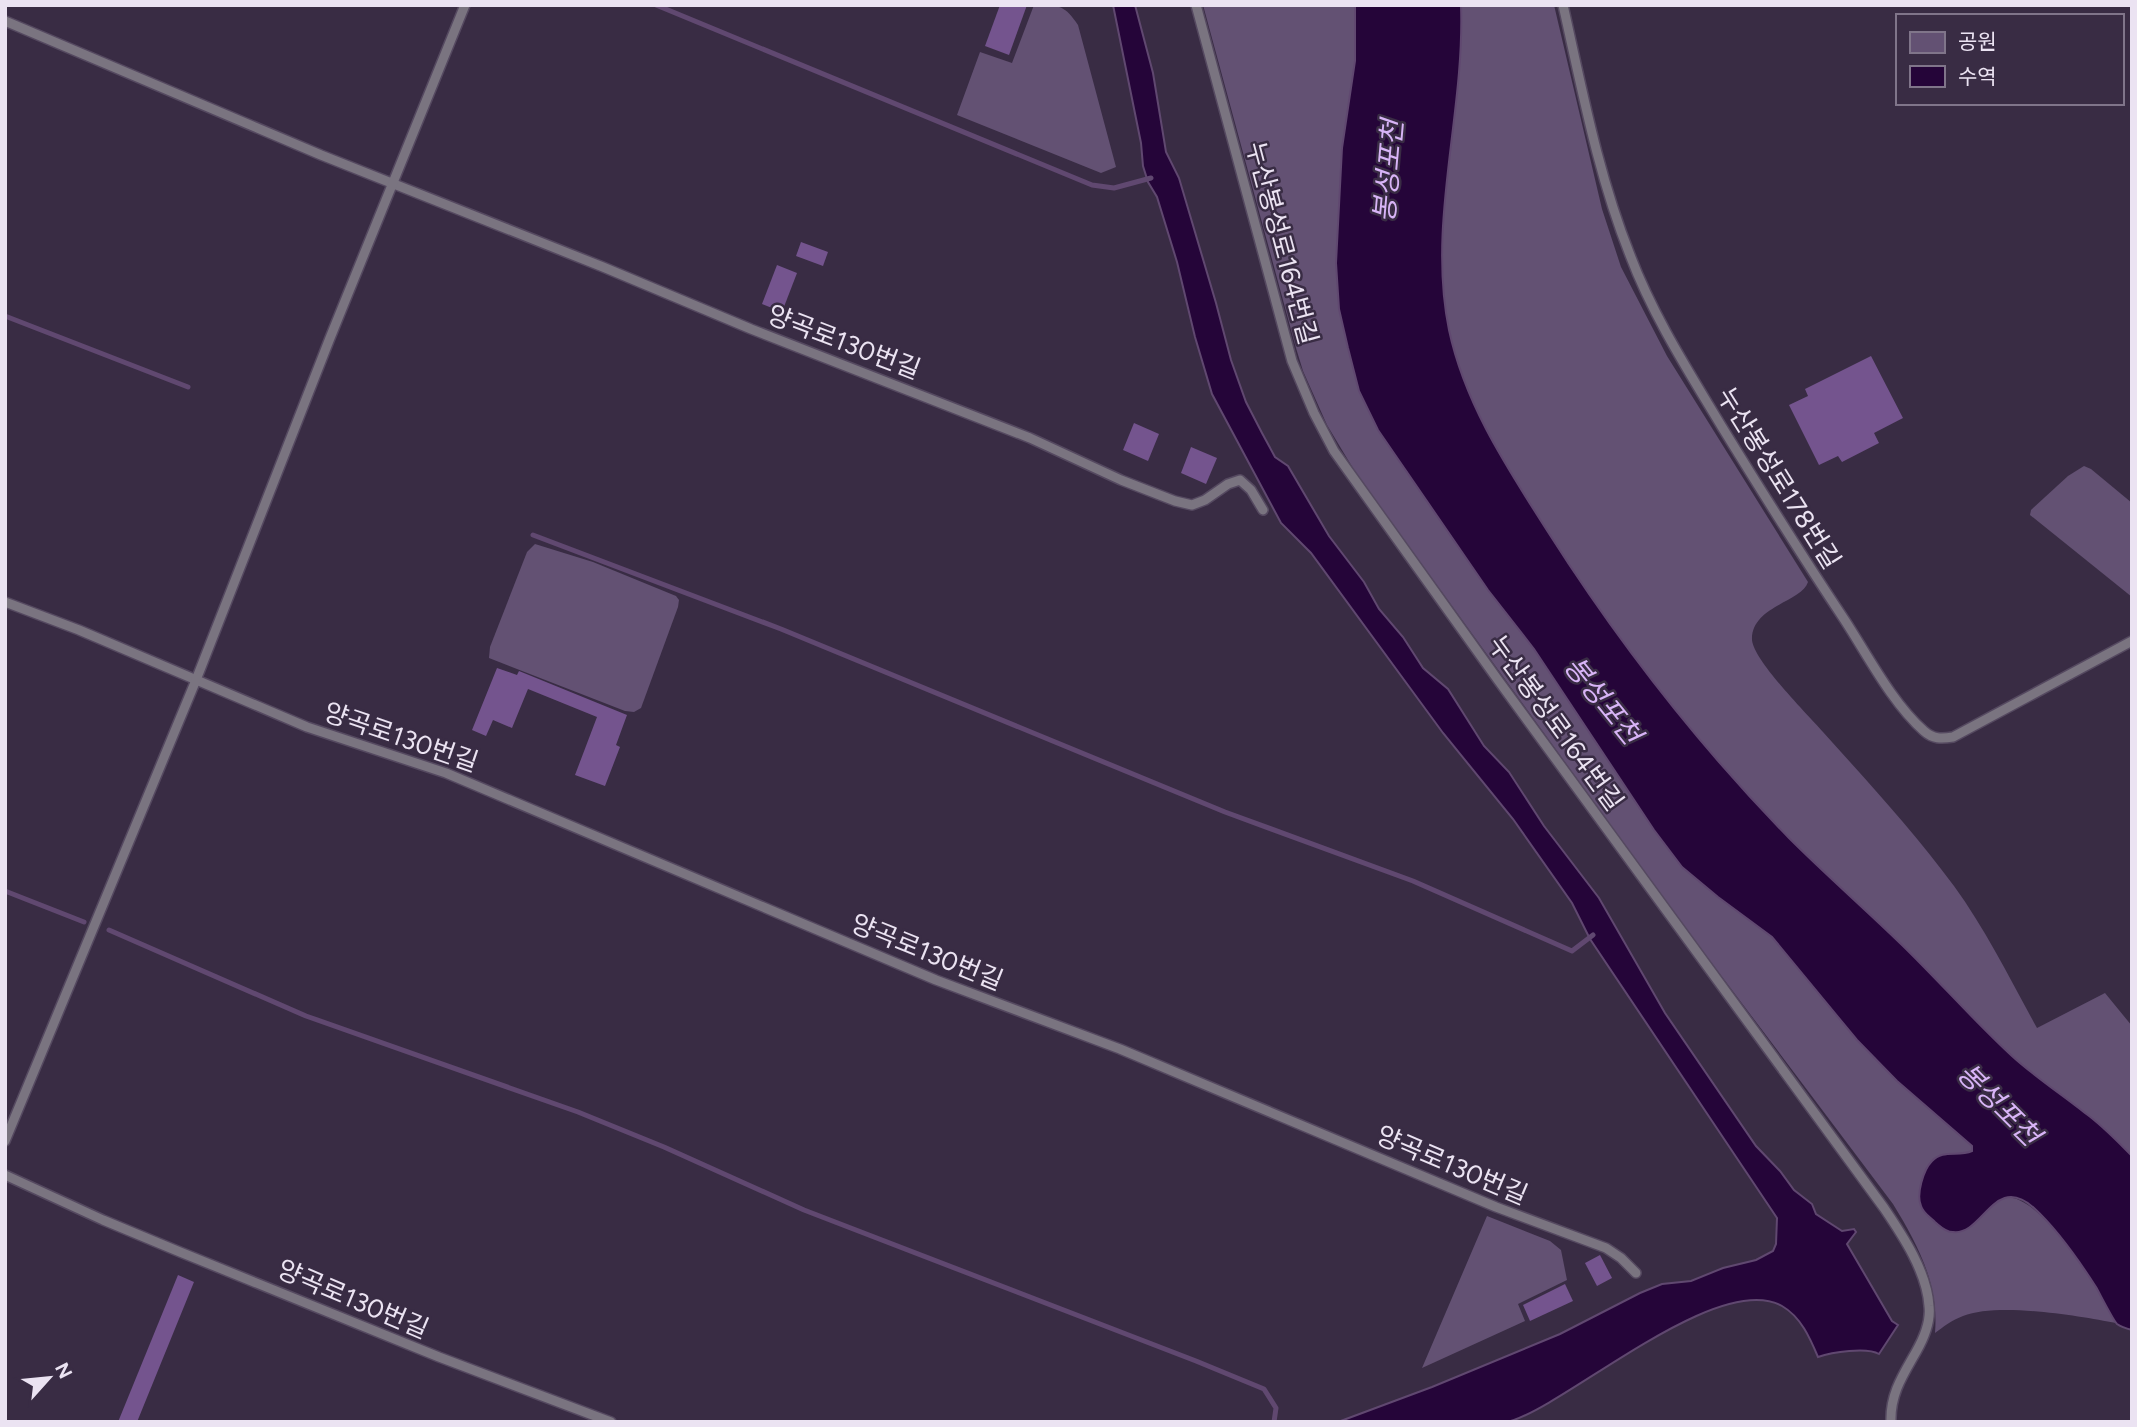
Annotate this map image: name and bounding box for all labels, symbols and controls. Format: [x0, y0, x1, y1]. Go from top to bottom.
legend [1896, 14, 2123, 105]
text: 공원 [1958, 29, 1997, 54]
text: 수역 [1958, 64, 1997, 89]
water label: 봉성포천 [1367, 115, 1410, 224]
street label: 누산봉성로164번길 [1239, 138, 1325, 348]
street label: 양곡로130번길 [763, 298, 925, 386]
street label: 누산봉성로178번길 [1710, 381, 1848, 575]
street label: 누산봉성로164번길 [1482, 629, 1630, 817]
water label: 봉성포천 [1557, 649, 1651, 753]
street label: 양곡로130번길 [320, 696, 482, 778]
street label: 양곡로130번길 [846, 907, 1008, 997]
water label: 봉성포천 [1951, 1056, 2050, 1155]
street label: 양곡로130번길 [1372, 1119, 1532, 1211]
street label: 양곡로130번길 [273, 1253, 433, 1345]
north arrow [14, 1343, 84, 1413]
text: N [50, 1359, 77, 1382]

